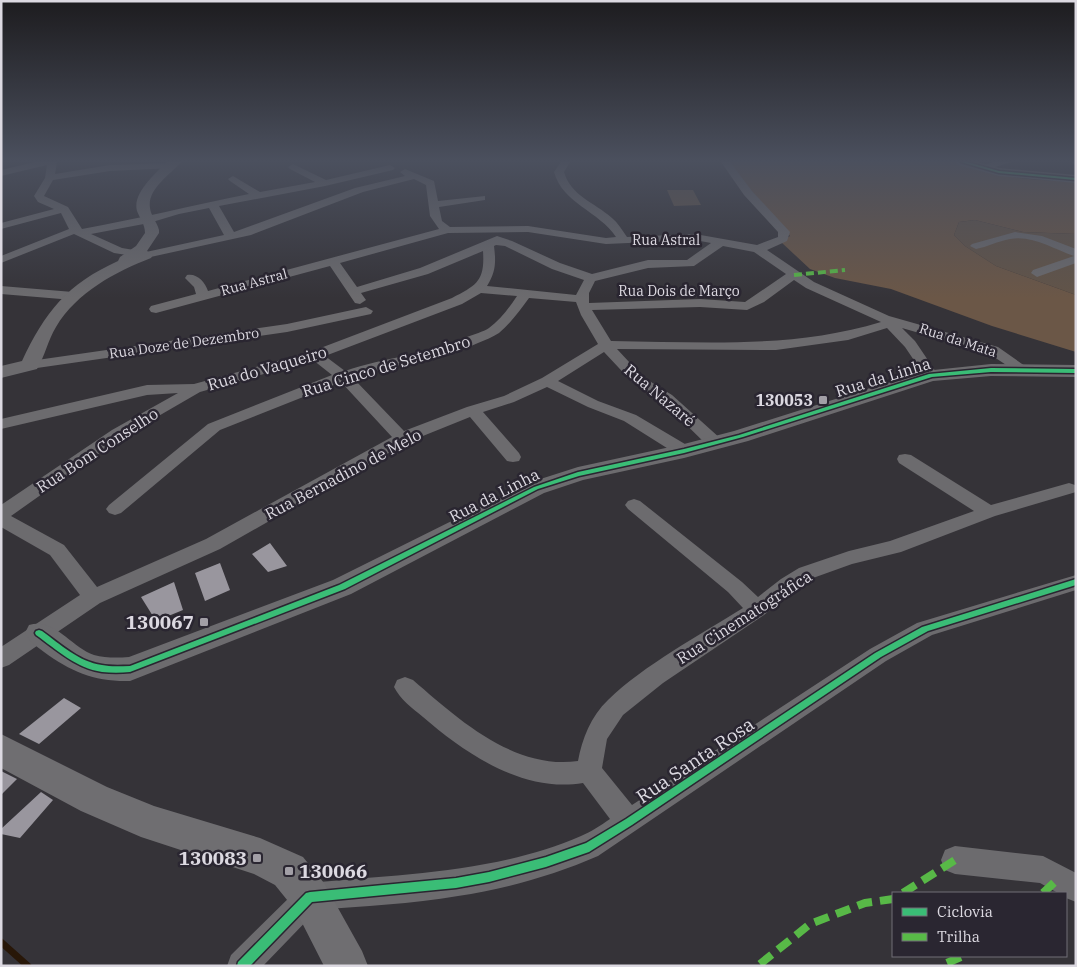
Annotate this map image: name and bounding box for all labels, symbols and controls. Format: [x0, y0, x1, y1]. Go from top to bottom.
street label: Rua Astral [632, 231, 700, 249]
street label: Rua Astral [219, 264, 289, 300]
street label: Rua Dois de Março [618, 282, 740, 300]
street label: Rua da Mata [917, 319, 999, 361]
street label: Rua Doze de Dezembro [108, 324, 260, 362]
street label: Rua Cinco de Setembro [300, 331, 472, 401]
street label: Rua do Vaqueiro [205, 341, 329, 395]
street label: Rua da Linha [833, 353, 933, 401]
street label: Rua Nazaré [620, 359, 700, 431]
place label: 130053 [755, 390, 813, 410]
marker: 130053 [817, 394, 829, 406]
street label: Rua Bom Conselho [32, 403, 162, 497]
street label: Rua Bernadino de Melo [261, 424, 425, 524]
street label: Rua da Linha [445, 464, 543, 526]
street label: Rua Cinematográfica [673, 566, 816, 668]
place label: 130067 [126, 610, 194, 634]
marker: 130067 [198, 616, 210, 628]
street label: Rua Santa Rosa [631, 712, 759, 808]
place label: 130083 [179, 846, 247, 870]
marker: 130083 [251, 852, 263, 864]
place label: 130066 [299, 859, 367, 883]
marker: 130066 [283, 865, 295, 877]
legend [892, 892, 1067, 957]
text: Ciclovia [937, 902, 993, 921]
text: Trilha [937, 927, 980, 946]

